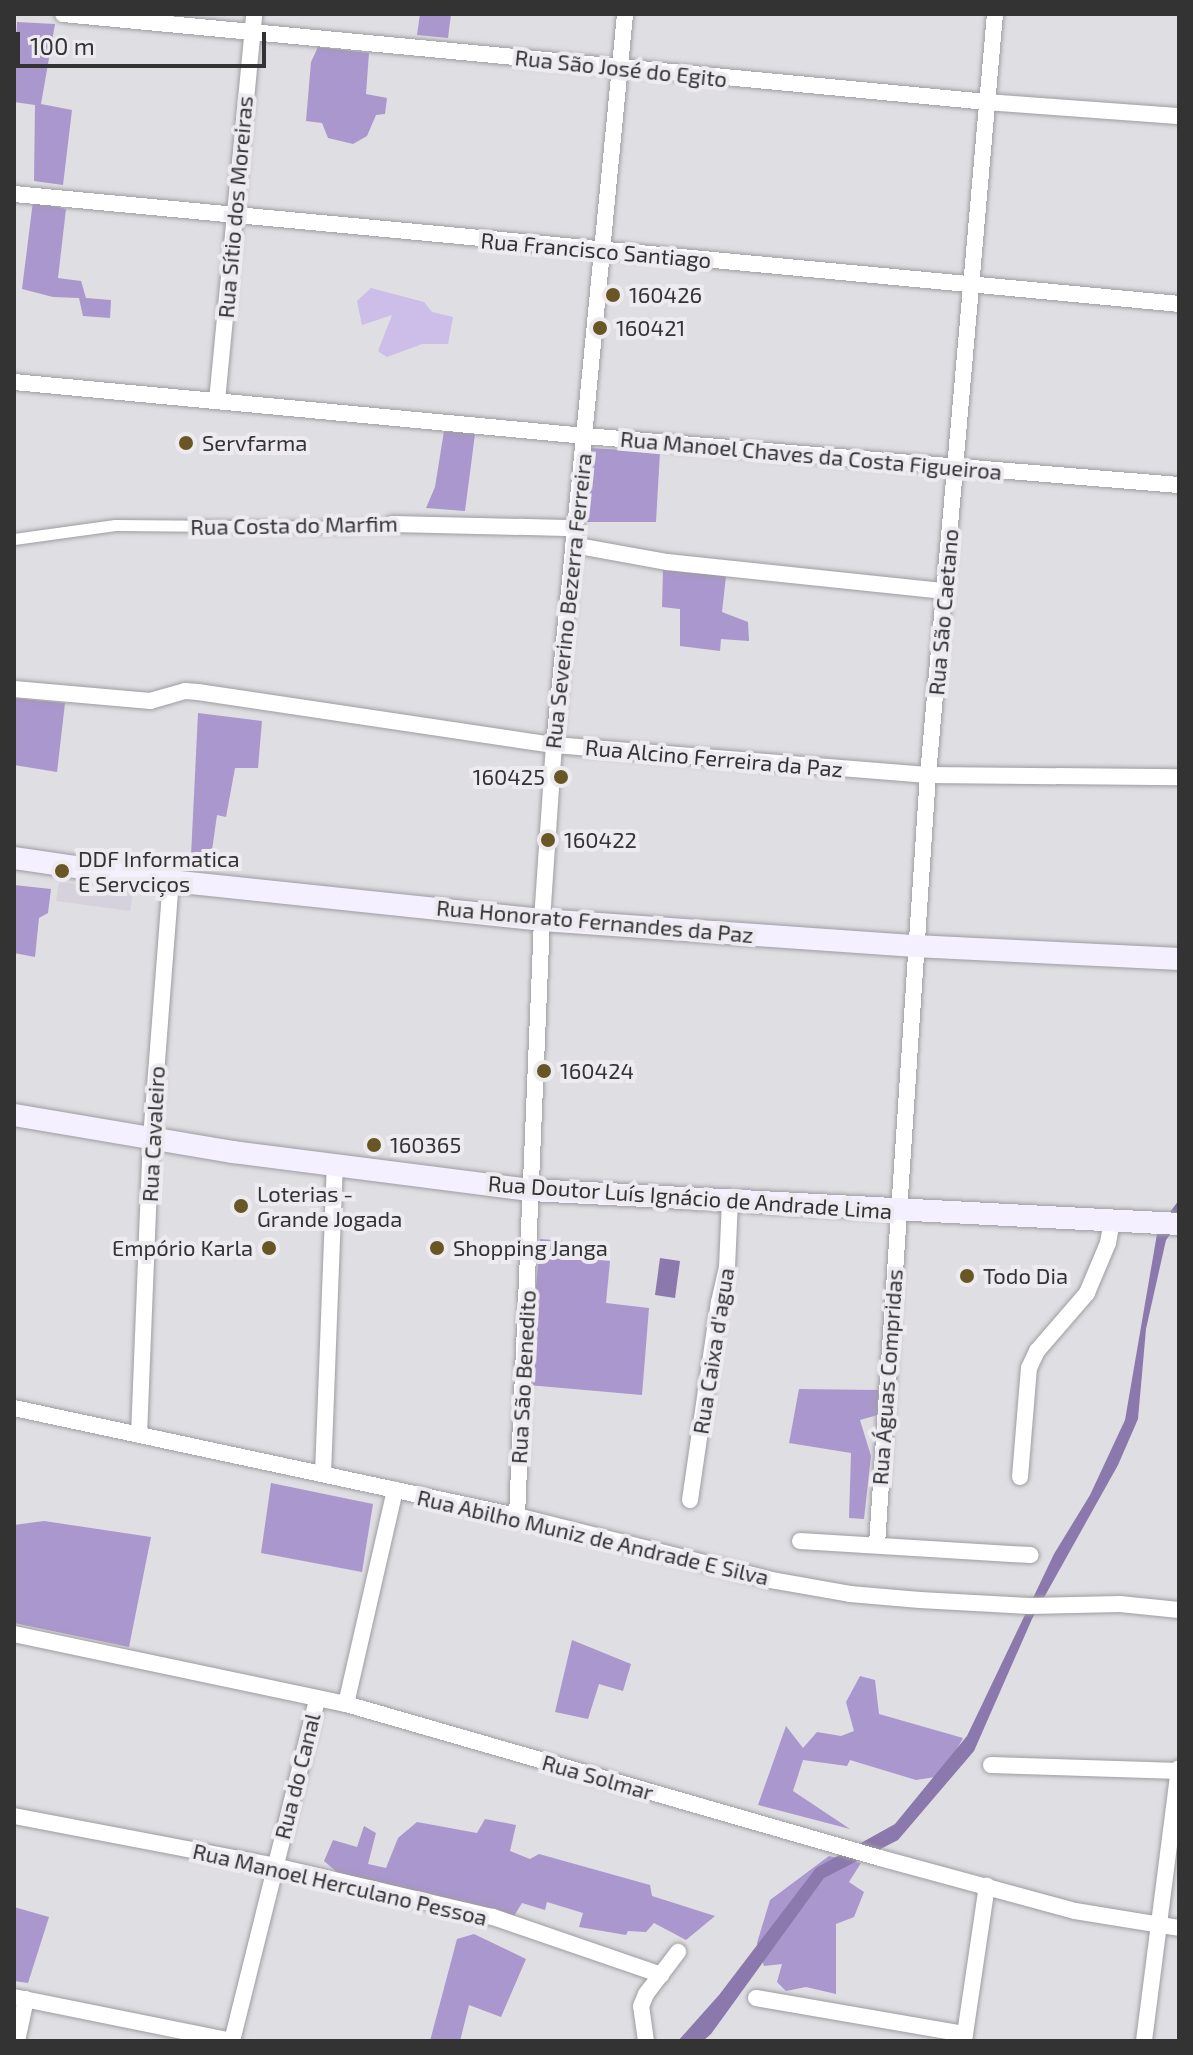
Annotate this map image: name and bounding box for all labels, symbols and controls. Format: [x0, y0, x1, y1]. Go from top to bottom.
scale bar [20, 16, 270, 66]
text: 100 m [30, 31, 95, 60]
street label: Rua São José do Egito [513, 44, 729, 92]
street label: Rua Sítio dos Moreiras [212, 95, 258, 319]
street label: Rua Francisco Santiago [480, 227, 712, 273]
place label: 160426 [629, 282, 702, 308]
marker: 160426 [604, 286, 622, 304]
place label: 160421 [616, 315, 685, 341]
marker: 160421 [591, 319, 609, 337]
street label: Rua Manoel Chaves da Costa Figueiroa [619, 425, 1003, 485]
place label: Servfarma [202, 430, 307, 456]
marker: Servfarma [177, 434, 195, 452]
street label: Rua Severino Bezerra Ferreira [539, 452, 597, 750]
street label: Rua Costa do Marfim [190, 510, 398, 540]
street label: Rua São Caetano [923, 528, 963, 696]
street label: Rua Alcino Ferreira da Paz [584, 734, 844, 782]
place label: 160425 [473, 764, 545, 790]
marker: 160425 [552, 768, 570, 786]
place label: 160422 [564, 827, 637, 853]
marker: 160422 [539, 831, 557, 849]
place label: DDF Informatica E Servciços [78, 845, 240, 896]
marker: DDF Informatica E Servciços [53, 862, 71, 880]
street label: Rua Honorato Fernandes da Paz [435, 894, 755, 948]
place label: 160424 [560, 1058, 634, 1084]
marker: 160424 [535, 1062, 553, 1080]
street label: Rua Cavaleiro [136, 1065, 170, 1203]
place label: 160365 [390, 1132, 461, 1158]
marker: 160365 [365, 1136, 383, 1154]
street label: Rua Doutor Luís Ignácio de Andrade Lima [487, 1170, 893, 1224]
place label: Loterias - Grande Jogada [257, 1180, 403, 1232]
marker: Loterias - Grande Jogada [232, 1197, 250, 1215]
place label: Empório Karla [112, 1235, 253, 1261]
place label: Shopping Janga [453, 1235, 608, 1261]
marker: Empório Karla [260, 1239, 278, 1257]
marker: Shopping Janga [428, 1239, 446, 1257]
place label: Todo Dia [983, 1263, 1068, 1289]
street label: Rua Caixa d'agua [687, 1266, 739, 1436]
marker: Todo Dia [958, 1267, 976, 1285]
street label: Rua Águas Compridas [866, 1268, 908, 1486]
street label: Rua São Benedito [505, 1289, 541, 1465]
street label: Rua Abilho Muniz de Andrade E Silva [414, 1484, 772, 1590]
street label: Rua do Canal [269, 1710, 325, 1842]
street label: Rua Solmar [539, 1749, 657, 1805]
street label: Rua Manoel Herculano Pessoa [190, 1837, 490, 1931]

